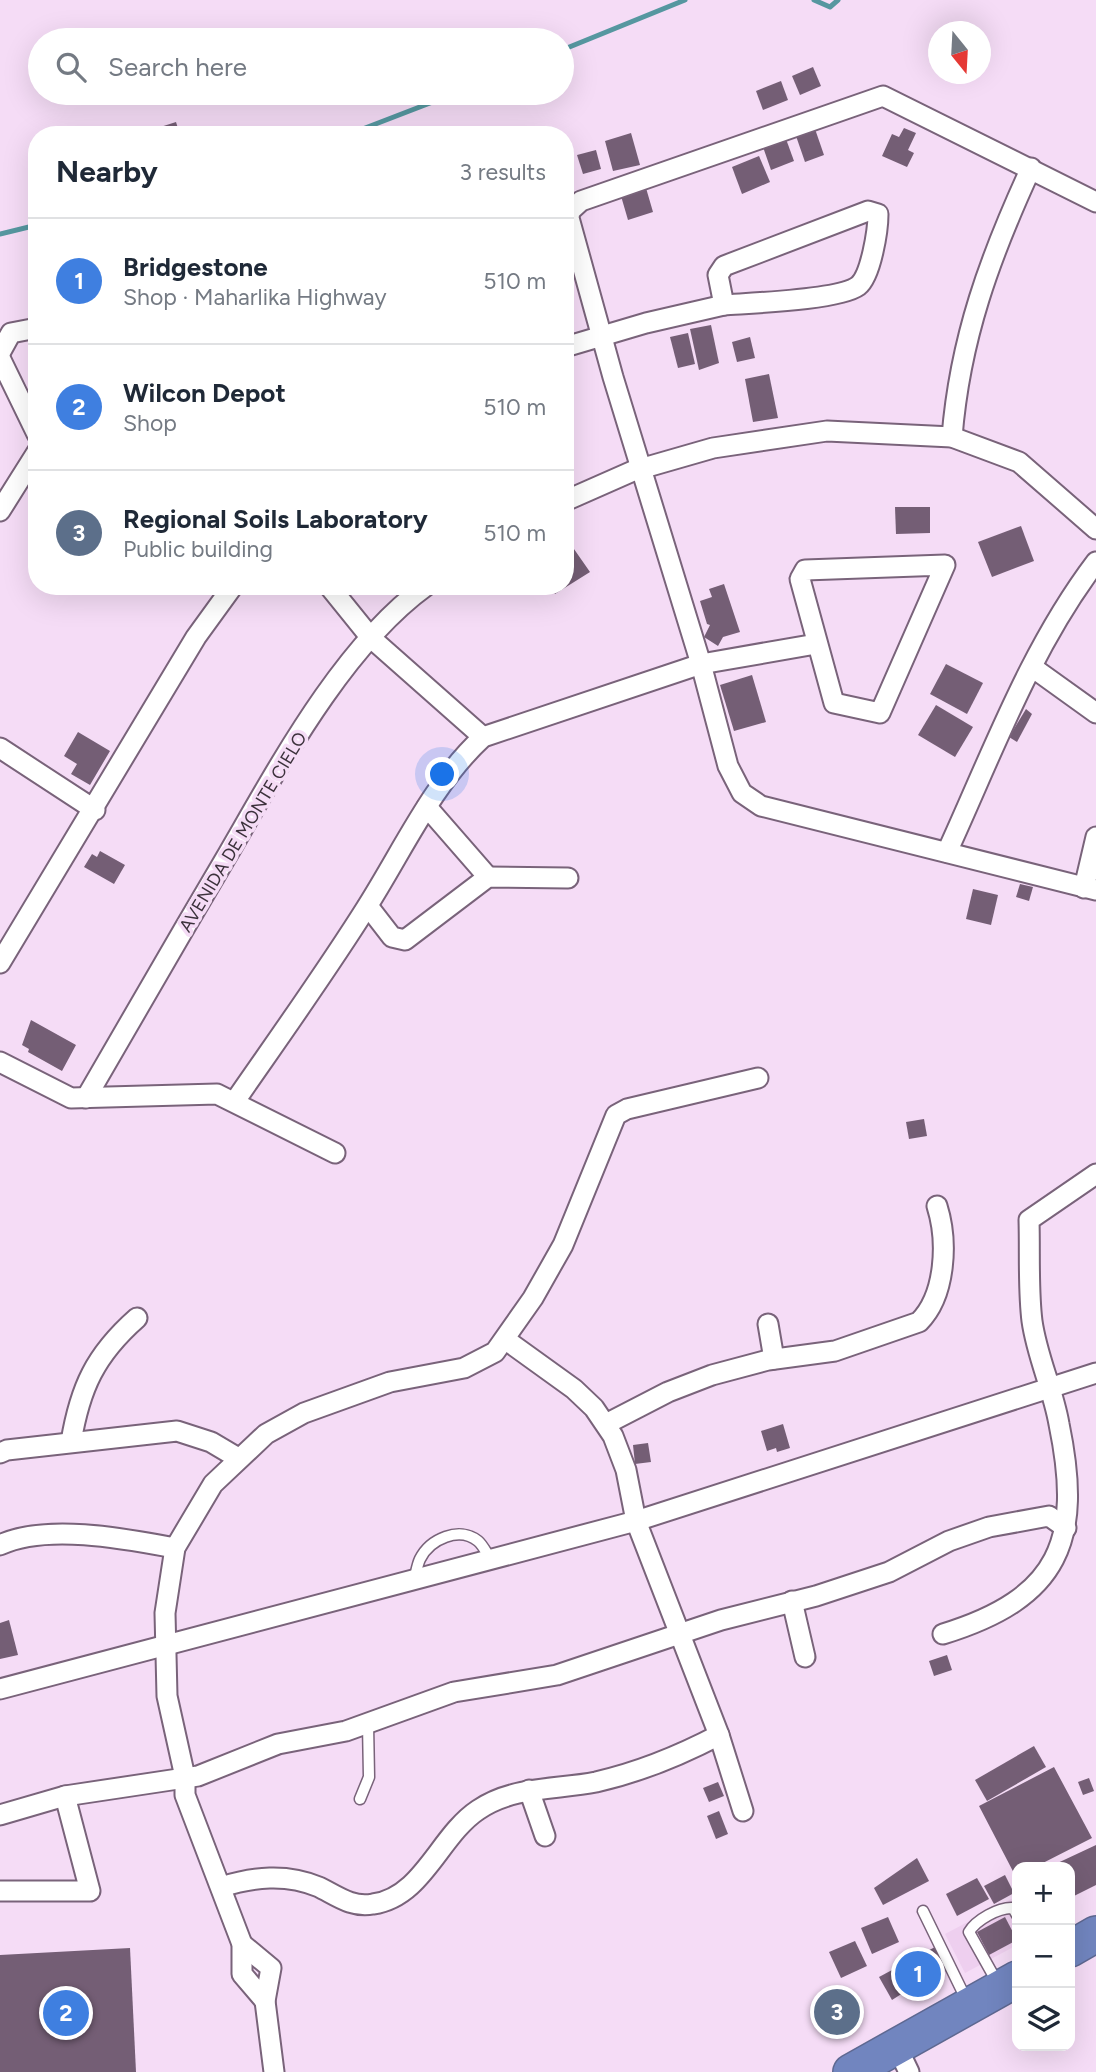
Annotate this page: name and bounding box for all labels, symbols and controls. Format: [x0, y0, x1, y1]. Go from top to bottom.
north arrow [928, 21, 991, 84]
search box [28, 28, 574, 105]
icon: search [52, 48, 90, 86]
text: Search here [108, 51, 247, 83]
text: Nearby [56, 153, 158, 190]
text: 3 results [459, 158, 546, 186]
text: Bridgestone [123, 251, 268, 283]
text: 1 [74, 267, 84, 295]
text: 510 m [483, 267, 546, 295]
text: Shop · Maharlika Highway [123, 283, 387, 311]
text: Wilcon Depot [123, 377, 286, 409]
text: 2 [72, 393, 86, 421]
text: 510 m [483, 393, 546, 421]
text: Shop [123, 409, 177, 437]
text: Regional Soils Laboratory [123, 503, 428, 535]
text: 3 [73, 519, 85, 547]
text: 510 m [483, 519, 546, 547]
text: Public building [123, 535, 273, 563]
street label: AVENIDA DE MONTE CIELO [174, 728, 312, 936]
your location [425, 757, 459, 791]
map controls [1012, 1862, 1075, 2051]
button: + [1012, 1862, 1075, 1925]
button: − [1012, 1925, 1075, 1988]
pin: 1 [895, 1948, 941, 2000]
pin: 3 [814, 1986, 860, 2038]
pin: 2 [43, 1987, 89, 2039]
button: layers [1012, 1988, 1075, 2051]

